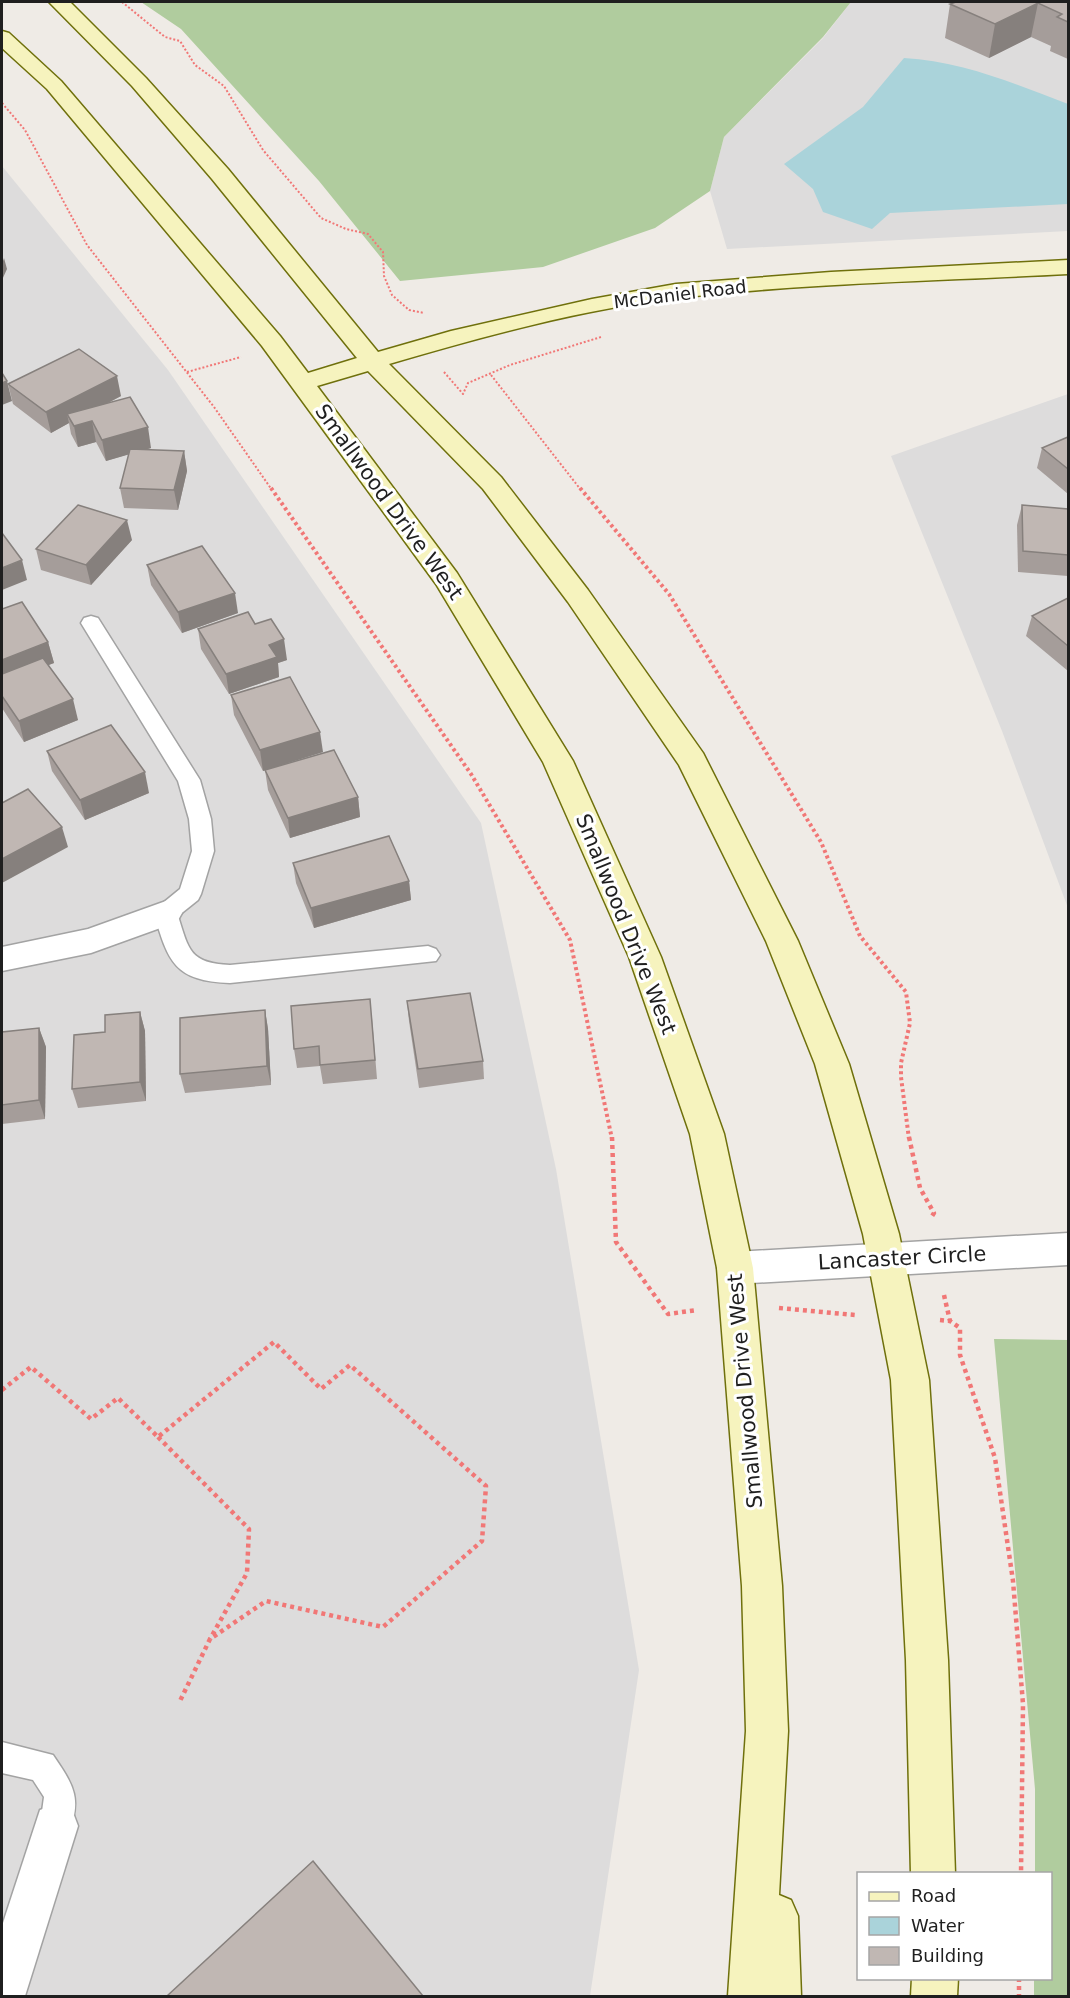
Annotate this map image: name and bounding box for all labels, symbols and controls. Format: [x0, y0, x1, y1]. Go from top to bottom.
street label: McDaniel Road [612, 275, 748, 313]
street label: Smallwood Drive West [310, 400, 468, 604]
street label: Smallwood Drive West [571, 810, 681, 1038]
street label: Lancaster Circle [817, 1242, 987, 1274]
street label: Smallwood Drive West [723, 1273, 767, 1509]
legend [857, 1872, 1052, 1980]
text: Road [911, 1885, 956, 1906]
text: Water [911, 1915, 965, 1936]
text: Building [911, 1945, 984, 1966]

